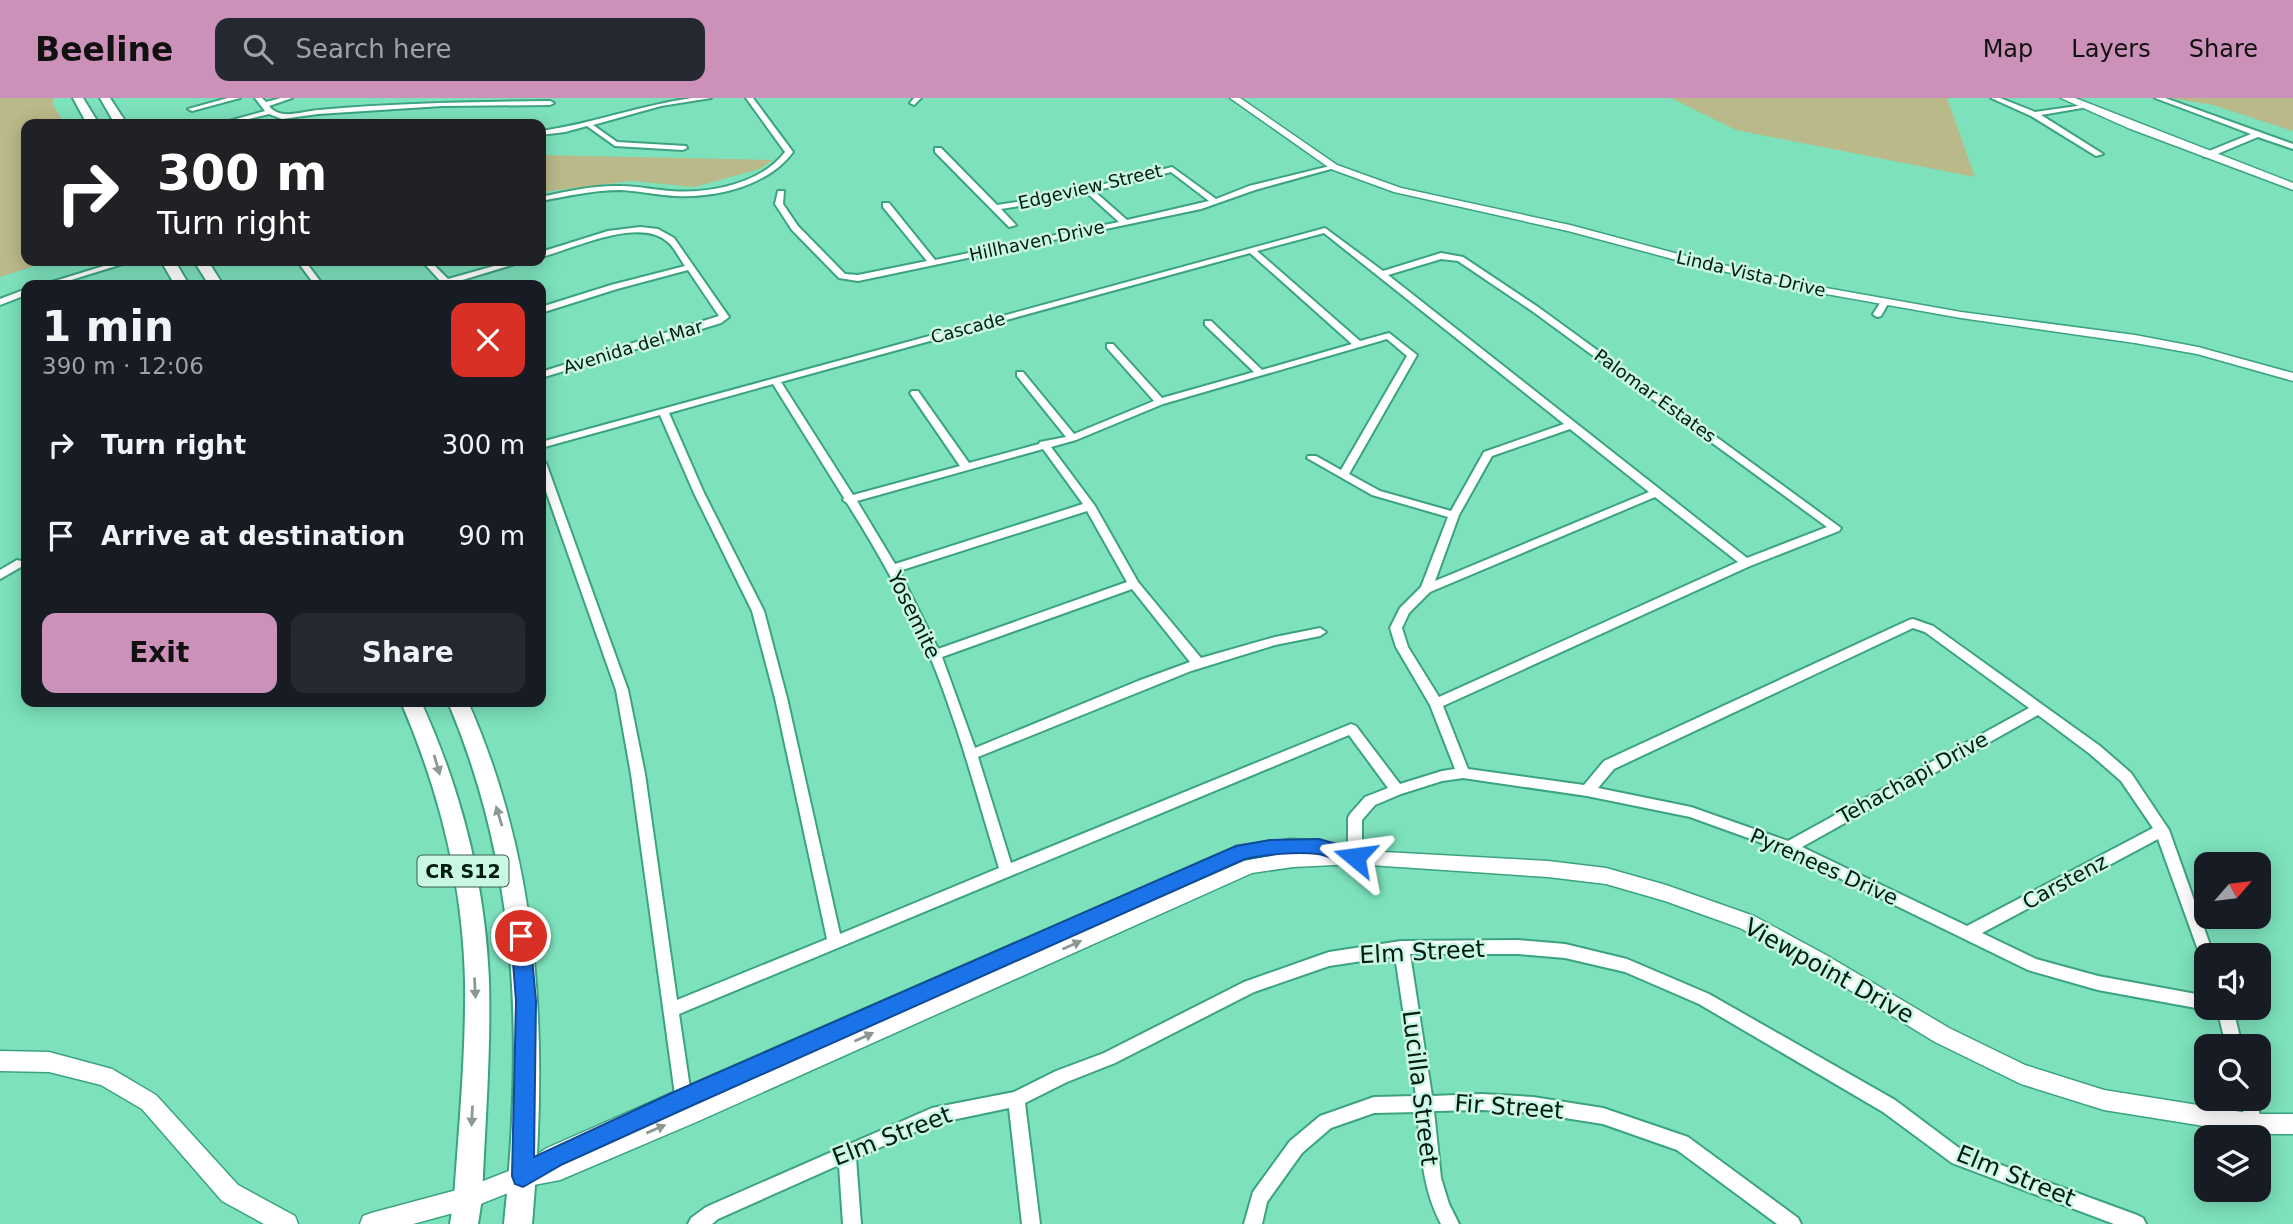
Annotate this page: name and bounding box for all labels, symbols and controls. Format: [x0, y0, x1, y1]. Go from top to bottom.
search box [215, 18, 705, 81]
text: Beeline [35, 30, 173, 69]
icon: search [239, 30, 277, 68]
text: Search here [295, 34, 452, 64]
text: Map [1983, 35, 2033, 63]
text: Layers [2071, 35, 2151, 63]
text: Share [2189, 35, 2258, 63]
text: 300 m [157, 145, 327, 202]
icon: right [42, 147, 133, 238]
street label: Edgeview Street [1016, 160, 1164, 213]
text: Turn right [157, 204, 310, 242]
street label: Hillhaven Drive [967, 216, 1106, 265]
street label: Linda Vista Drive [1674, 246, 1828, 301]
text: 1 min [42, 302, 174, 351]
button: close [451, 303, 525, 377]
street label: Cascade [928, 307, 1007, 348]
street label: Avenida del Mar [561, 315, 706, 378]
street label: Palomar Estates [1590, 344, 1720, 447]
text: 390 m · 12:06 [42, 353, 204, 379]
icon: right [42, 426, 80, 464]
text: Turn right [101, 430, 246, 460]
text: 300 m [442, 430, 525, 460]
icon: arrive [42, 517, 80, 555]
text: Arrive at destination [101, 521, 405, 551]
text: 90 m [458, 521, 525, 551]
street label: Yosemite [882, 567, 945, 663]
button: Exit [42, 613, 277, 693]
button: Share [291, 613, 525, 693]
street label: Tehachapi Drive [1833, 727, 1992, 830]
one-way arrow [432, 755, 442, 776]
one-way arrow [493, 805, 503, 826]
position arrow [1318, 820, 1392, 894]
street label: Pyrenees Drive [1747, 824, 1901, 910]
street label: Carstenz [2018, 850, 2112, 914]
north arrow [2194, 852, 2272, 929]
map controls [2194, 852, 2271, 1202]
road number: CR S12 [418, 856, 508, 886]
pin [491, 906, 551, 966]
street label: Viewpoint Drive [1739, 913, 1919, 1029]
icon: arrive [502, 917, 540, 955]
street label: Elm Street [1358, 935, 1486, 969]
one-way arrow [1062, 939, 1083, 950]
button: sound [2194, 943, 2271, 1020]
one-way arrow [470, 977, 481, 999]
street label: Lucilla Street [1397, 1009, 1443, 1167]
one-way arrow [854, 1031, 875, 1042]
button: search [2194, 1034, 2271, 1111]
street label: Fir Street [1454, 1089, 1564, 1125]
street label: Elm Street [828, 1100, 956, 1172]
one-way arrow [466, 1105, 477, 1127]
one-way arrow [646, 1123, 667, 1134]
button: layers [2194, 1125, 2271, 1202]
street label: Elm Street [1952, 1139, 2080, 1213]

